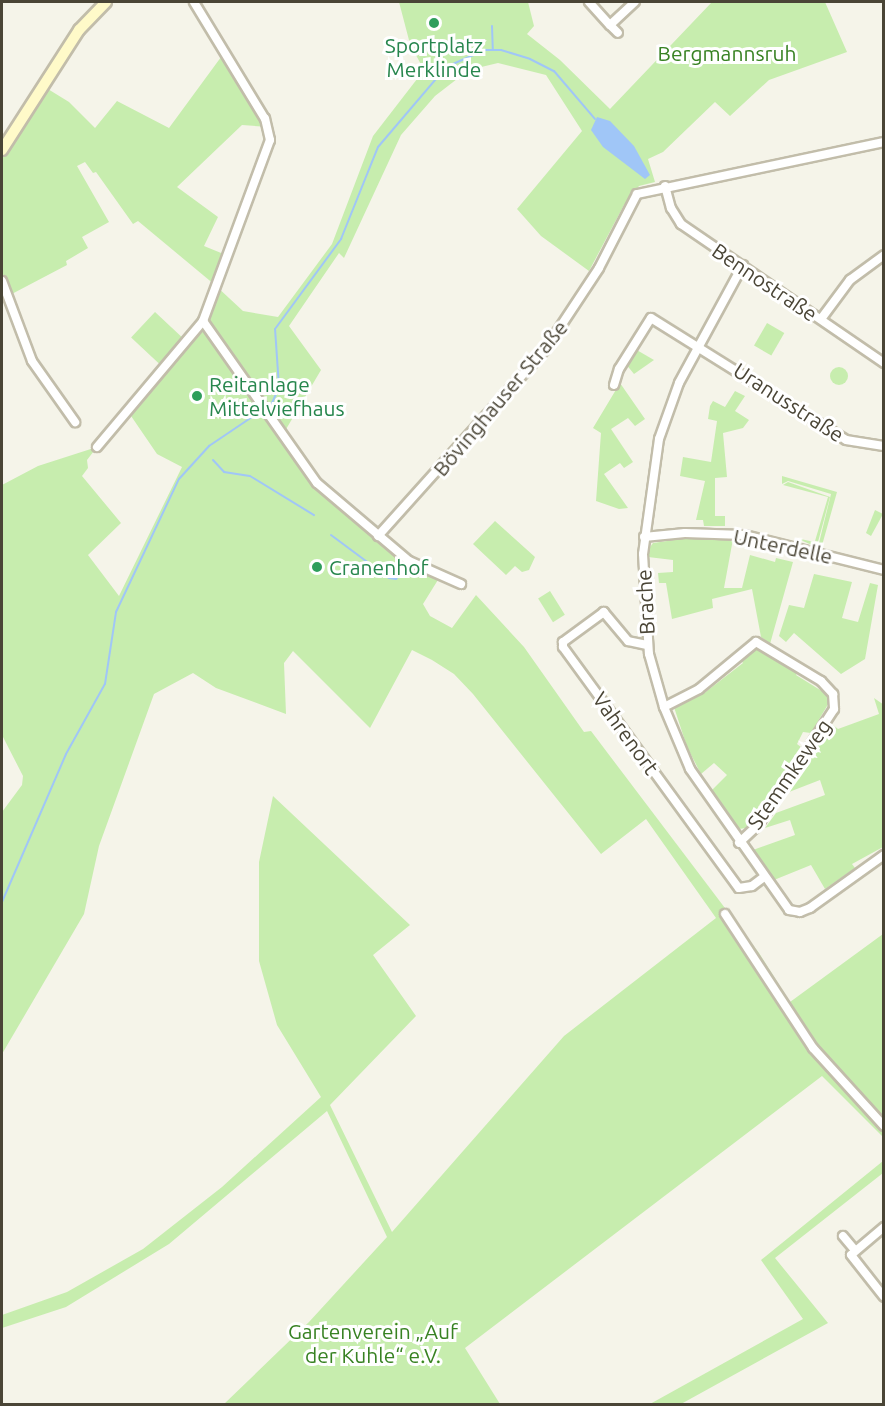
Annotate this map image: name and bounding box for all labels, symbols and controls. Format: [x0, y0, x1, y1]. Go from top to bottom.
marker: Sportplatz Merklinde [427, 16, 441, 30]
place label: Sportplatz Merklinde [385, 32, 483, 82]
park label: Bergmannsruh [658, 40, 796, 66]
street label: Bennostraße [708, 238, 822, 326]
street label: Bövinghauser Straße [428, 315, 572, 481]
street label: Uranusstraße [729, 357, 849, 447]
place label: Reitanlage Mittelviefhaus [209, 371, 345, 421]
marker: Reitanlage Mittelviefhaus [190, 389, 204, 403]
street label: Unterdelle [731, 523, 835, 569]
place label: Cranenhof [329, 554, 428, 580]
marker: Cranenhof [310, 560, 324, 574]
street label: Brache [631, 569, 659, 635]
street label: Vahrenort [588, 687, 664, 779]
street label: Stemmkeweg [742, 714, 836, 834]
park label: Gartenverein „Auf der Kuhle“ e.V. [288, 1318, 458, 1368]

